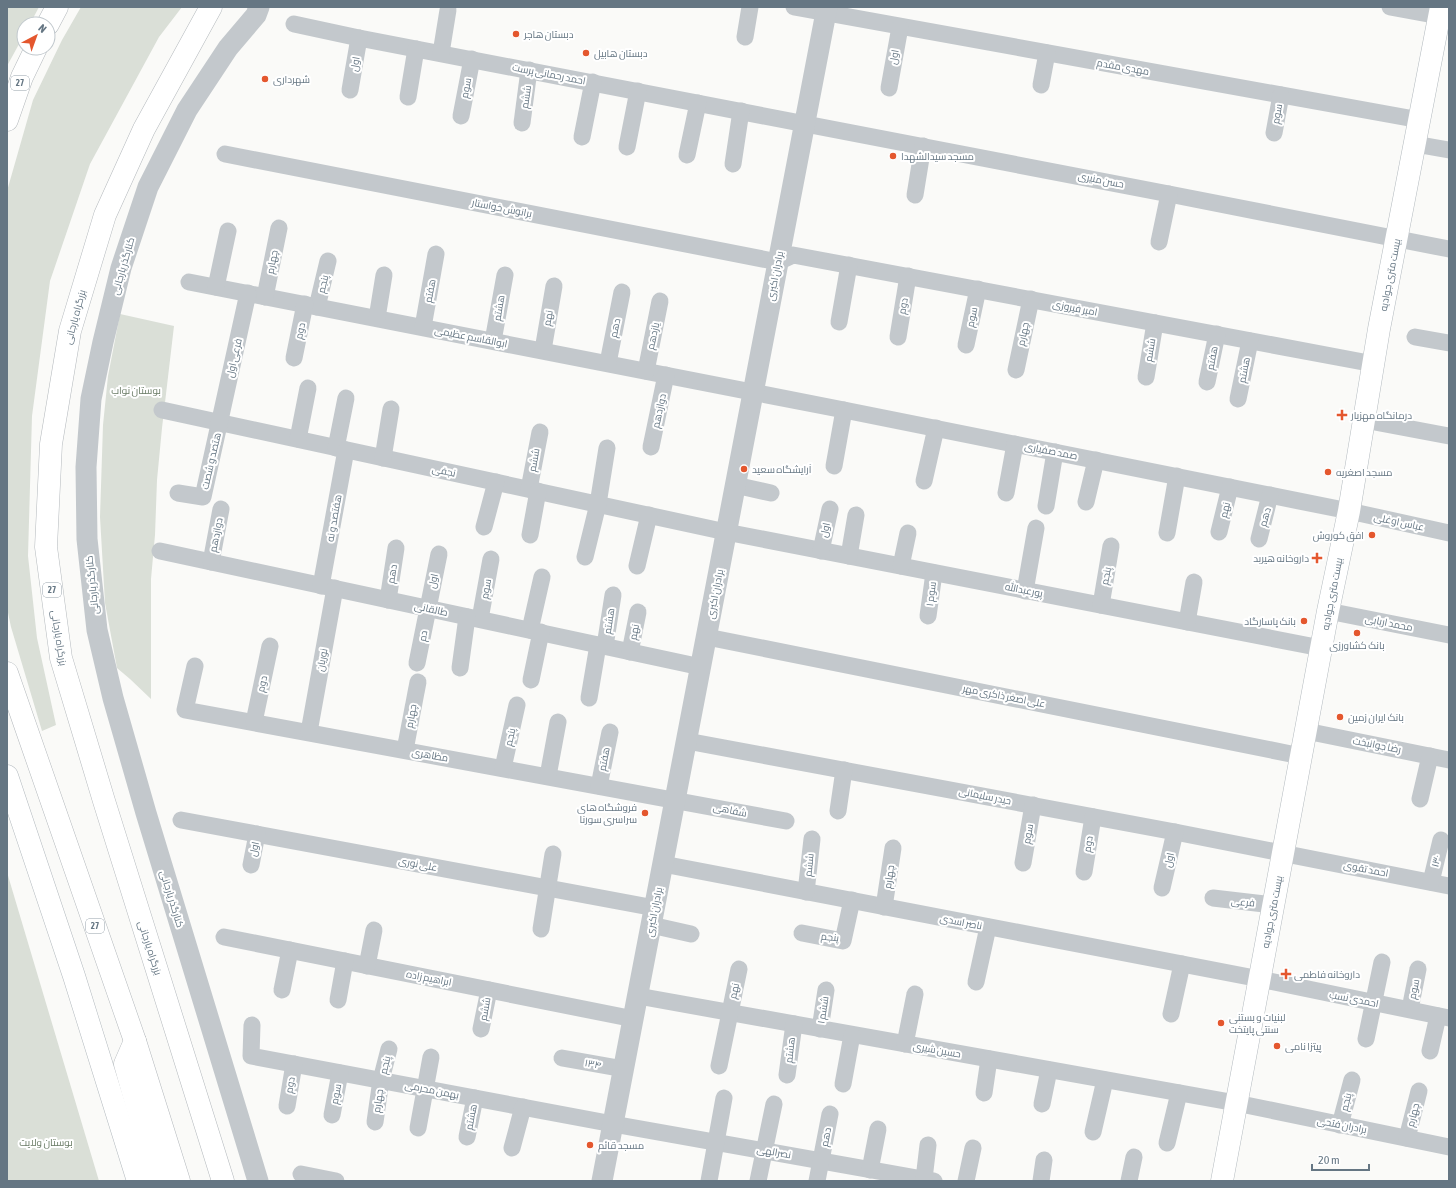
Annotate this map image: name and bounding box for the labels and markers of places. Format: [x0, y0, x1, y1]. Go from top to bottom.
marker: دبستان هاجر [511, 29, 521, 39]
place label: دبستان هاجر [523, 29, 574, 41]
marker: دبستان هابیل [581, 48, 591, 58]
place label: دبستان هابیل [594, 48, 648, 60]
marker: شهرداری [260, 74, 270, 84]
place label: شهرداری [273, 74, 310, 86]
marker: مسجد سیدالشهدا [888, 151, 898, 161]
place label: مسجد سیدالشهدا [901, 151, 974, 163]
marker: درمانگاه مهزیار [1336, 409, 1348, 421]
place label: درمانگاه مهزیار [1350, 410, 1412, 422]
marker: آرایشگاه سعید [739, 464, 749, 474]
place label: آرایشگاه سعید [752, 464, 812, 475]
marker: مسجد اصغریه [1323, 467, 1333, 477]
place label: مسجد اصغریه [1336, 467, 1392, 478]
place label: افق کوروش [1313, 530, 1364, 542]
marker: افق کوروش [1367, 530, 1377, 540]
place label: داروخانه هیربد [1253, 553, 1309, 564]
marker: داروخانه هیربد [1312, 553, 1322, 563]
place label: بانک پاسارگاد [1244, 616, 1296, 628]
marker: بانک پاسارگاد [1299, 616, 1309, 626]
marker: بانک کشاورزی [1352, 628, 1362, 638]
place label: بانک کشاورزی [1329, 640, 1385, 652]
marker: بانک ایران زمین [1335, 712, 1345, 722]
place label: بانک ایران زمین [1348, 712, 1404, 724]
place label: فروشگاه های سراسری سورنا [577, 802, 637, 826]
marker: فروشگاه های سراسری سورنا [640, 808, 650, 818]
marker: داروخانه فاطمی [1281, 969, 1291, 979]
place label: داروخانه فاطمی [1294, 969, 1360, 981]
place label: لبنیات و بستنی سنتی پایتخت [1229, 1012, 1286, 1036]
marker: لبنیات و بستنی سنتی پایتخت [1216, 1018, 1226, 1028]
marker: پیتزا نامی [1272, 1041, 1282, 1051]
place label: پیتزا نامی [1285, 1041, 1322, 1053]
marker: مسجد قائم [585, 1140, 595, 1150]
place label: مسجد قائم [598, 1140, 644, 1153]

